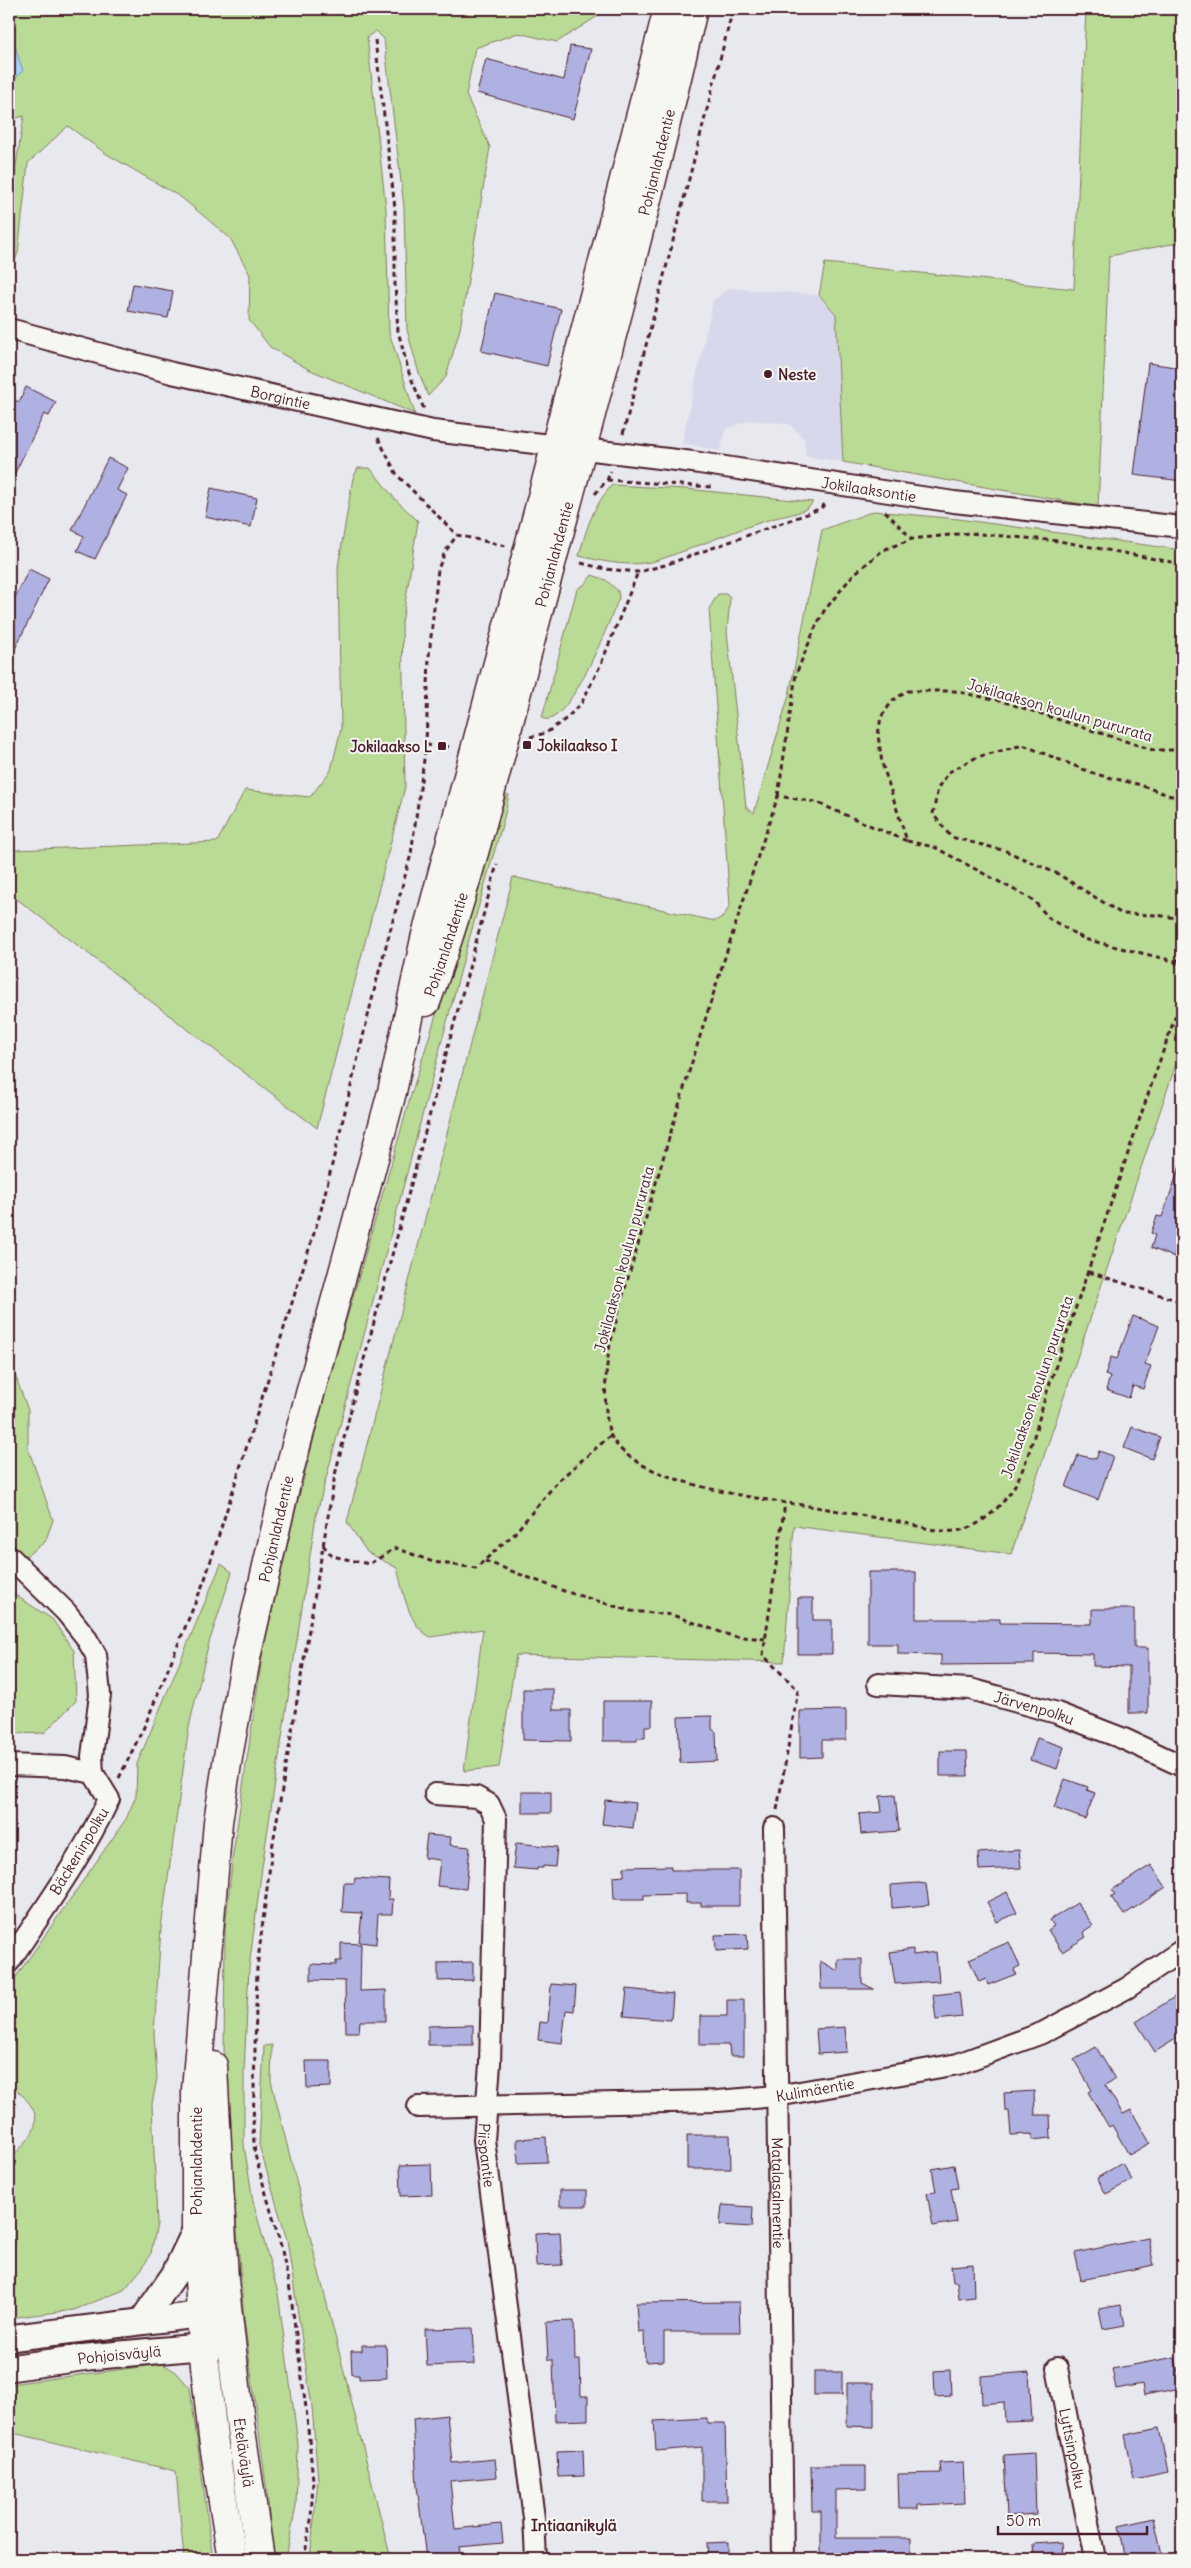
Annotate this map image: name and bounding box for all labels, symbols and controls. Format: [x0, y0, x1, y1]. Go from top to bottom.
street label: Pohjanlahdentie [634, 107, 679, 217]
place label: Neste [778, 365, 816, 384]
marker: Neste [762, 368, 774, 380]
street label: Borgintie [249, 381, 312, 413]
street label: Jokilaaksontie [820, 472, 918, 506]
street label: Pohjanlahdentie [530, 499, 577, 609]
street label: Jokilaakson koulun pururata [965, 674, 1155, 746]
place label: Jokilaakso I [537, 736, 618, 755]
place label: Jokilaakso L [350, 737, 432, 756]
marker: Jokilaakso I [521, 739, 533, 751]
marker: Jokilaakso L [436, 740, 448, 752]
street label: Pohjanlahdentie [419, 890, 471, 999]
street label: Jokilaakson koulun pururata [590, 1163, 658, 1354]
street label: Jokilaakson koulun pururata [997, 1293, 1077, 1481]
street label: Pohjanlahdentie [254, 1474, 297, 1584]
street label: Järvenpolku [992, 1687, 1078, 1729]
street label: Bäckeninpolku [45, 1803, 113, 1898]
street label: Kulimäentie [774, 2073, 856, 2106]
street label: Pohjanlahdentie [187, 2107, 206, 2215]
street label: Piispantie [474, 2122, 500, 2189]
street label: Matalasalmentie [768, 2137, 789, 2249]
street label: Pohjoisväylä [76, 2341, 162, 2368]
street label: Lyttsinpolku [1056, 2406, 1090, 2491]
street label: Eteläväylä [230, 2417, 259, 2489]
scale bar [998, 2503, 1147, 2535]
text: 50 m [1006, 2511, 1041, 2530]
district label: Intiaanikylä [531, 2515, 617, 2536]

